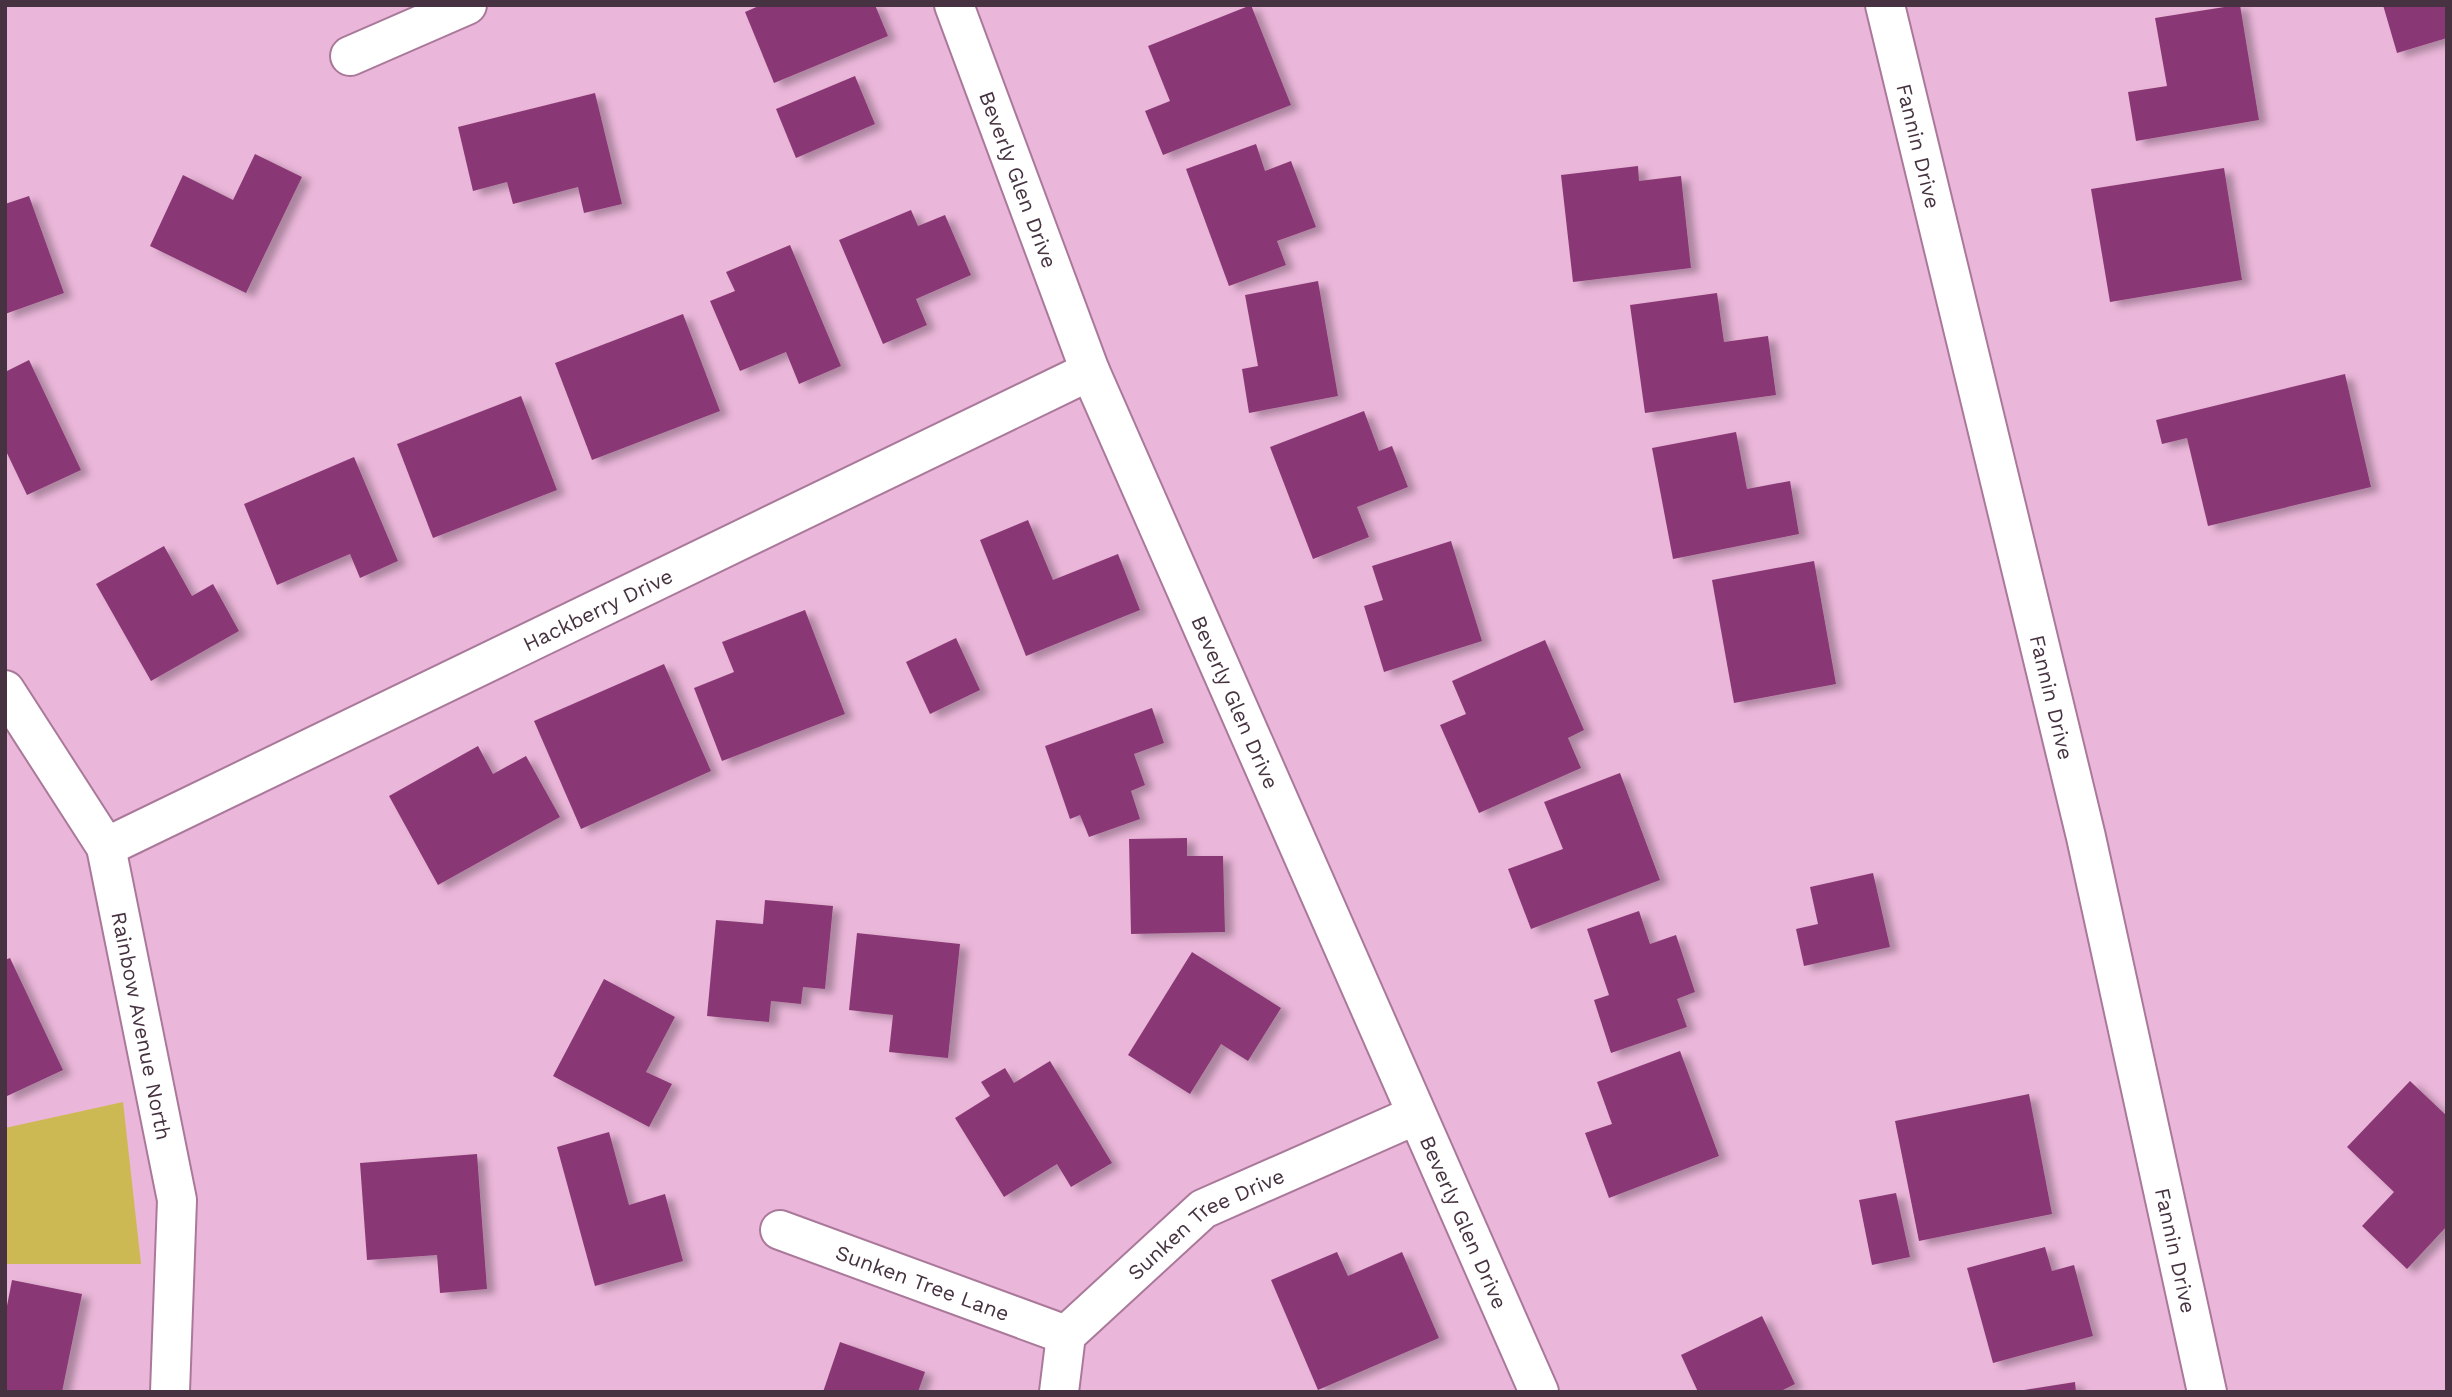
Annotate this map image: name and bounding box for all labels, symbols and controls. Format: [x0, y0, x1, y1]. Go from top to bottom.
street label: Fannin Drive [1892, 81, 1946, 211]
street label: Beverly Glen Drive [975, 87, 1063, 271]
street label: Hackberry Drive [519, 562, 676, 656]
street label: Beverly Glen Drive [1187, 611, 1285, 792]
street label: Fannin Drive [2025, 632, 2079, 762]
street label: Rainbow Avenue North [107, 909, 177, 1142]
street label: Beverly Glen Drive [1415, 1131, 1513, 1312]
street label: Sunken Tree Drive [1122, 1162, 1288, 1285]
street label: Fannin Drive [2150, 1185, 2202, 1315]
street label: Sunken Tree Lane [832, 1239, 1013, 1326]

